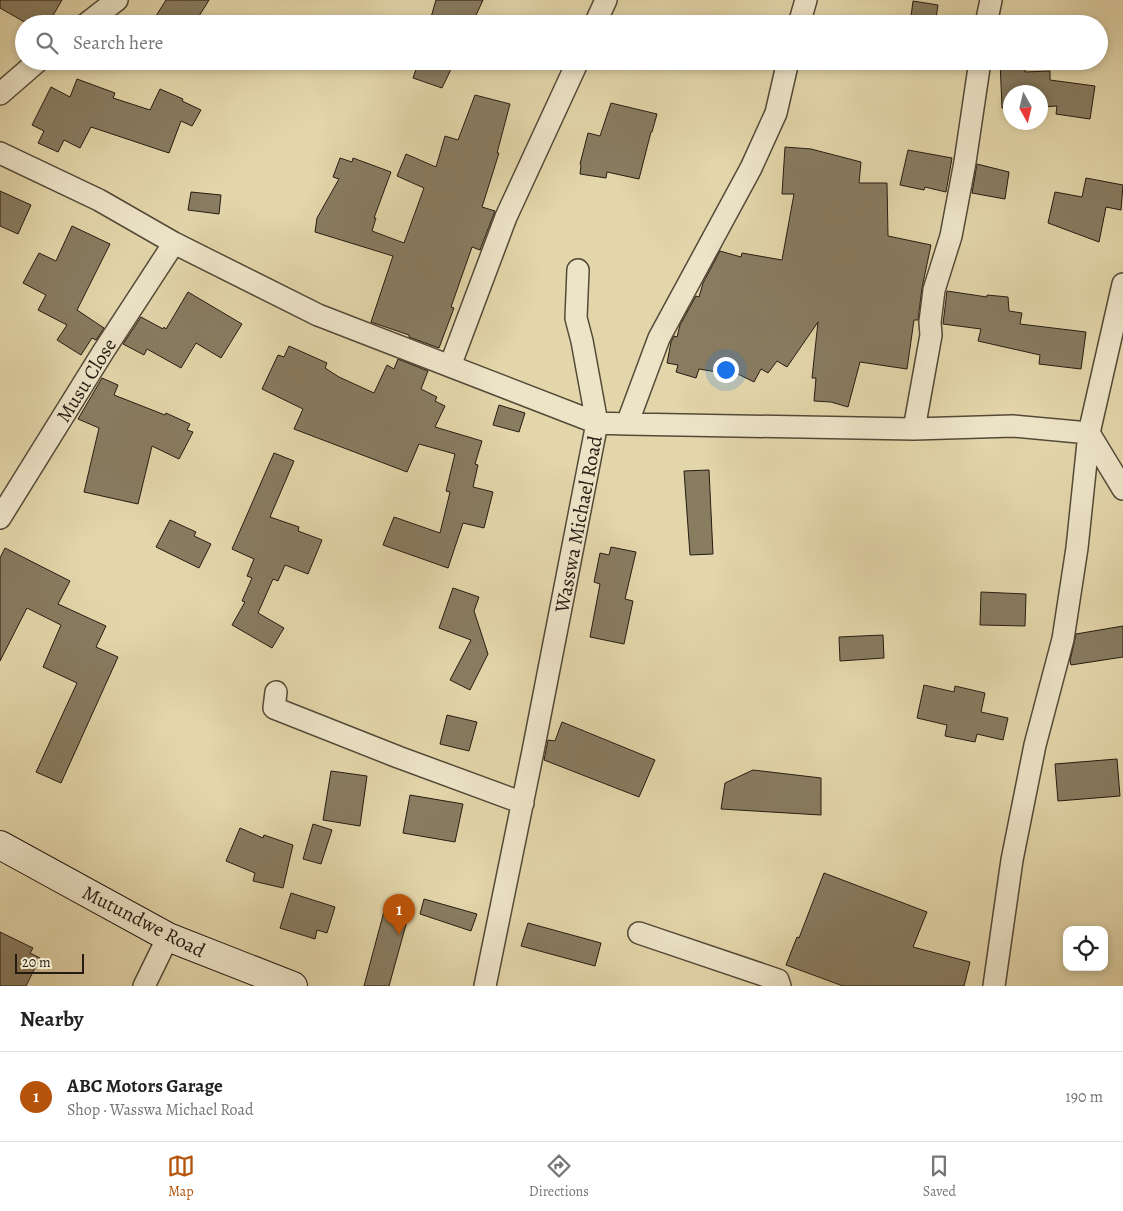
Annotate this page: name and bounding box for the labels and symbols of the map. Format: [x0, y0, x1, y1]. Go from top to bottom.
north arrow [1003, 85, 1048, 130]
street label: Musu Close [50, 333, 123, 428]
your location [713, 357, 739, 383]
street label: Wasswa Michael Road [548, 433, 609, 616]
street label: Mutundwe Road [78, 879, 210, 964]
pin: 1 [383, 894, 415, 935]
scale bar [15, 951, 84, 974]

